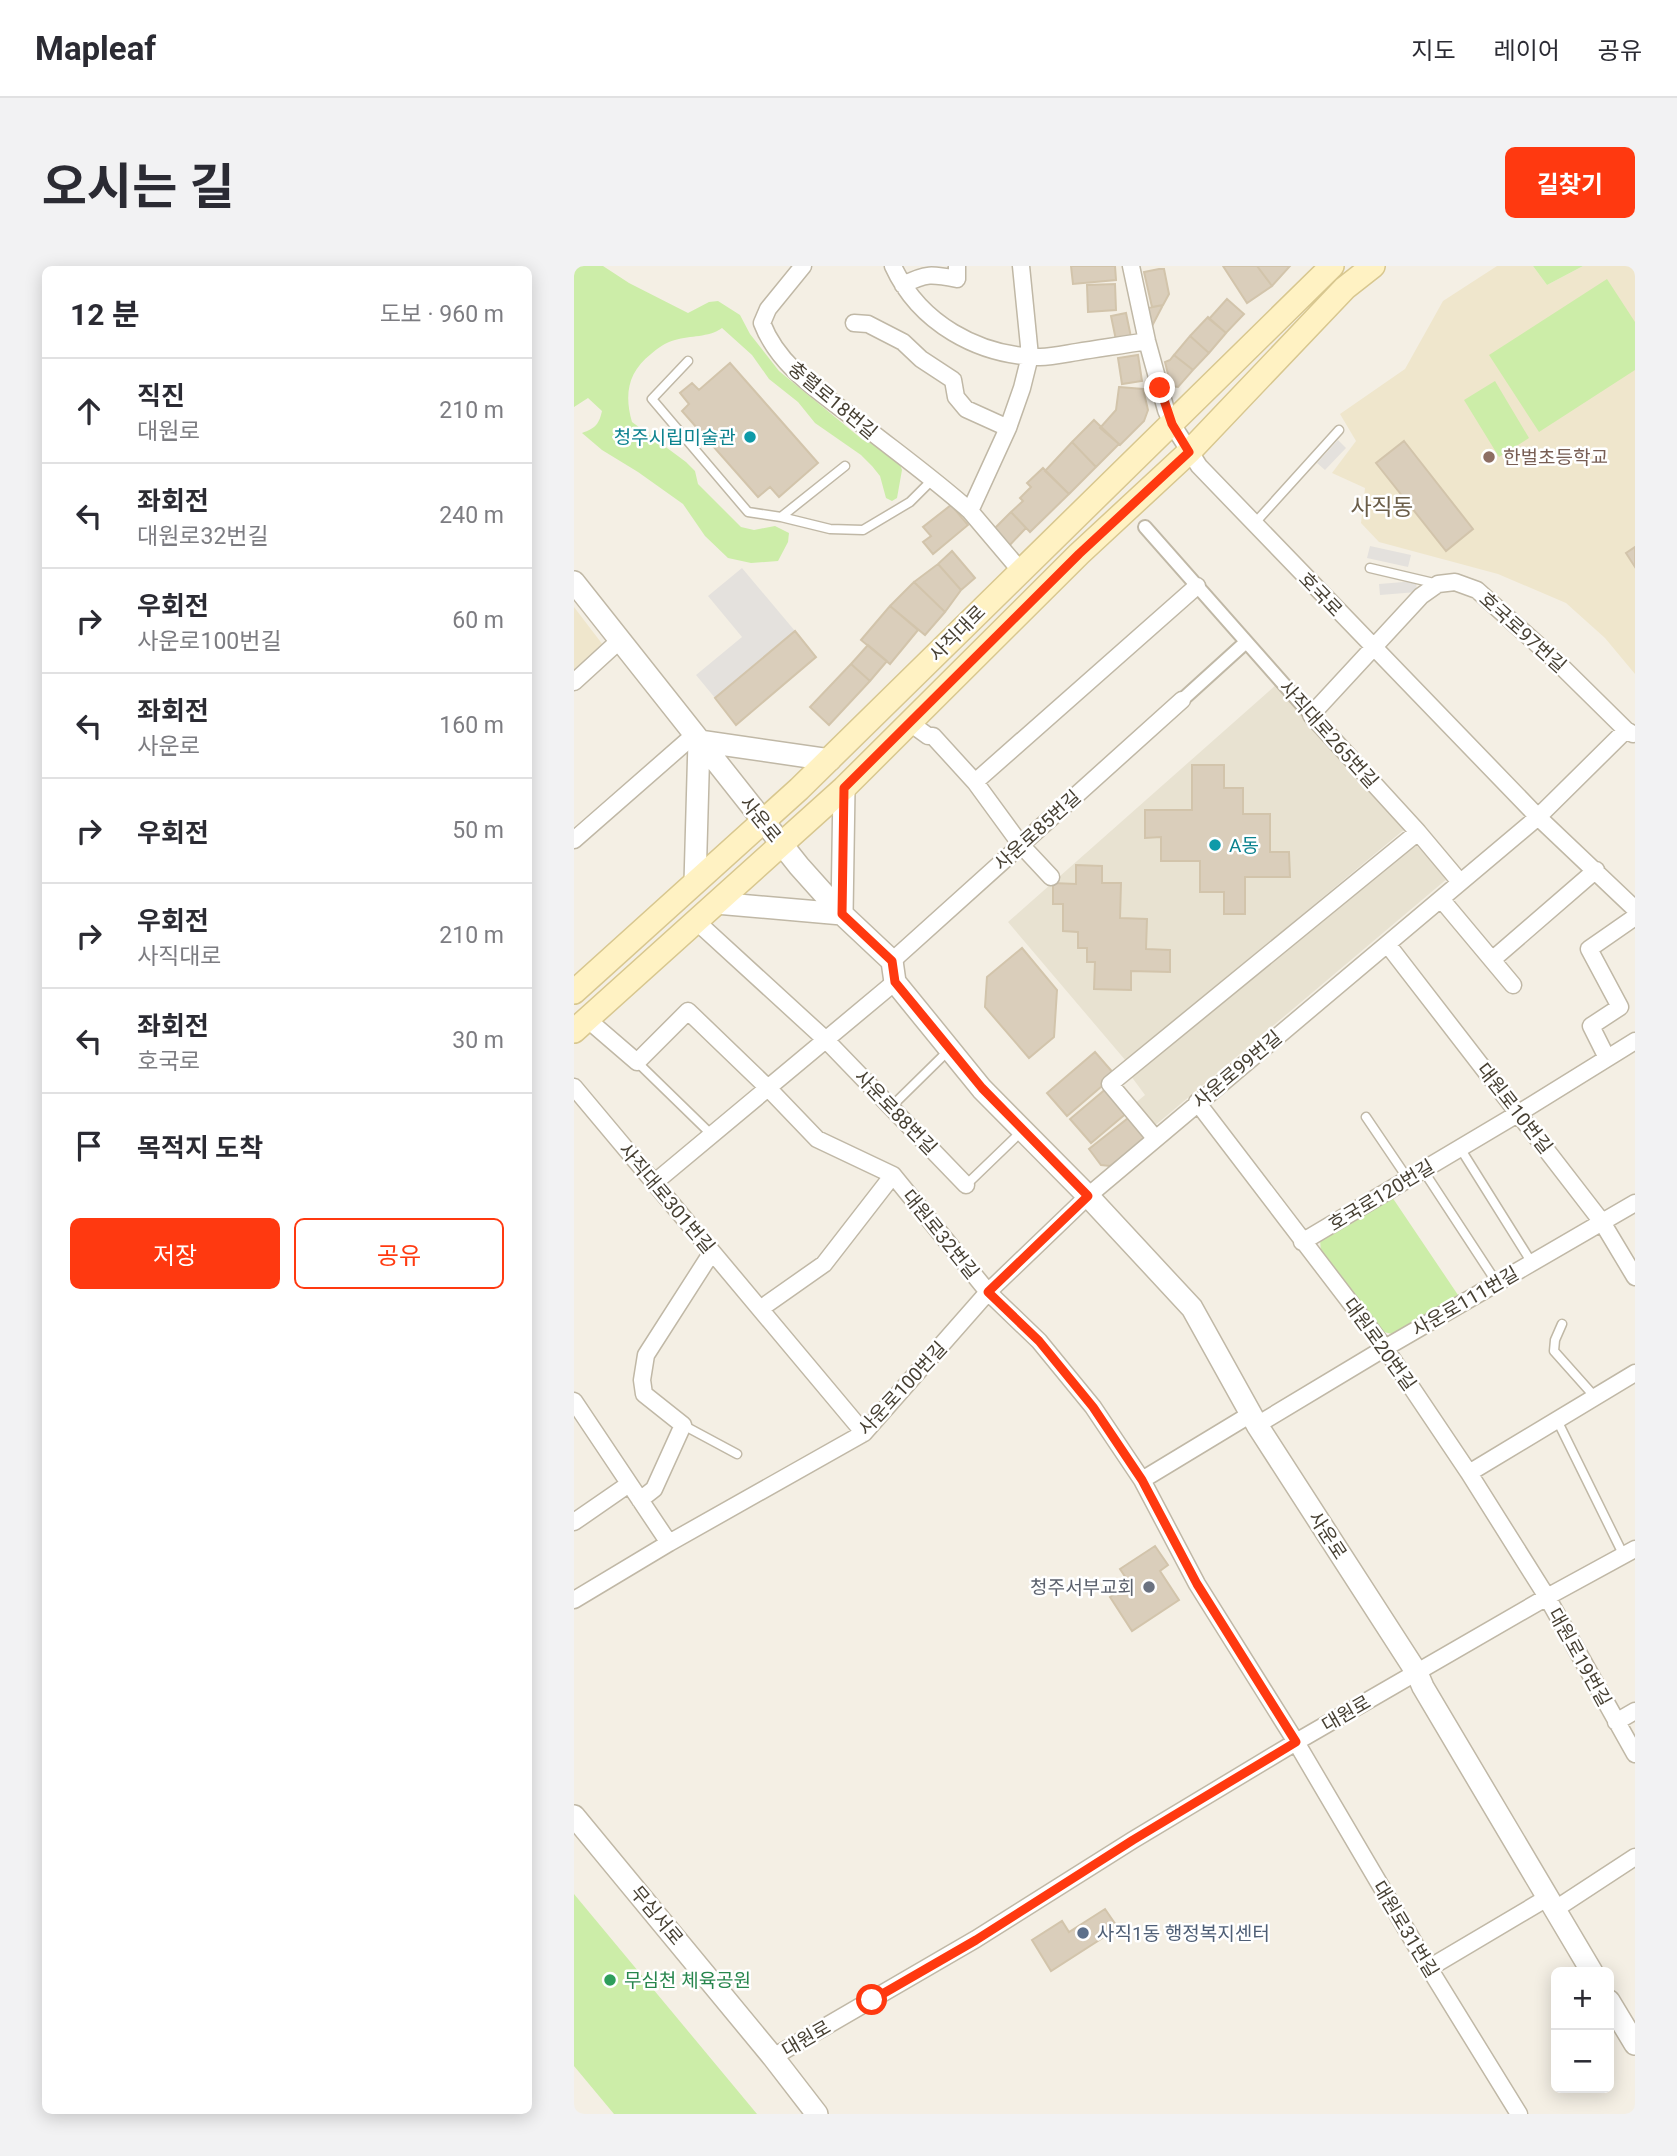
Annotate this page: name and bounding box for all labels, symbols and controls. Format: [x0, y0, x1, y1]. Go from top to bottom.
text: Mapleaf [35, 29, 156, 68]
text: 지도 [1411, 37, 1456, 65]
text: 레이어 [1494, 37, 1560, 65]
text: 공유 [1598, 37, 1642, 65]
button: 길찾기 [1505, 147, 1635, 218]
text: 오시는 길 [42, 159, 235, 216]
text: 12 분 [70, 297, 139, 332]
text: 도보 · 960 m [380, 301, 504, 328]
street label: 충렬로18번길 [784, 357, 882, 444]
route end [1144, 372, 1175, 403]
text: 직진 [137, 381, 185, 411]
icon: ahead [70, 392, 108, 430]
text: 210 m [439, 397, 504, 424]
text: 대원로 [137, 418, 200, 445]
place label: 청주시립미술관 [614, 426, 736, 449]
marker: 청주시립미술관 [742, 429, 758, 445]
place label: 한벌초등학교 [1503, 446, 1608, 469]
marker: 한벌초등학교 [1481, 449, 1497, 465]
text: 좌회전 [137, 486, 209, 516]
district label: 사직동 [1350, 494, 1414, 521]
icon: left [70, 497, 108, 535]
text: 240 m [439, 502, 504, 529]
text: 대원로32번길 [137, 523, 269, 550]
street label: 호국로 [1294, 567, 1347, 621]
street label: 호국로97번길 [1475, 587, 1571, 677]
text: 우회전 [137, 591, 209, 621]
street label: 사직대로 [925, 601, 990, 666]
icon: right [70, 602, 108, 640]
text: 60 m [452, 607, 504, 634]
text: 사운로100번길 [137, 628, 282, 655]
street label: 사직대로265번길 [1274, 676, 1383, 793]
text: 좌회전 [137, 696, 209, 726]
icon: left [70, 707, 108, 745]
text: 160 m [439, 712, 504, 739]
text: 사운로 [137, 733, 200, 760]
street label: 사운로85번길 [989, 785, 1085, 875]
street label: 사운로 [735, 792, 786, 847]
icon: right [70, 812, 108, 850]
text: 50 m [452, 817, 504, 844]
text: 우회전 [137, 818, 209, 848]
place label: A동 [1229, 834, 1259, 857]
marker: A동 [1207, 837, 1223, 853]
text: 우회전 [137, 906, 209, 936]
icon: right [70, 917, 108, 955]
text: 210 m [439, 922, 504, 949]
text: 사직대로 [137, 943, 222, 970]
text: 좌회전 [137, 1011, 209, 1041]
icon: left [70, 1022, 108, 1060]
street label: 사운로99번길 [1188, 1026, 1286, 1113]
text: 30 m [452, 1027, 504, 1054]
text: 호국로 [137, 1048, 200, 1075]
street label: 대원로10번길 [1472, 1058, 1557, 1158]
street label: 사운로88번길 [850, 1065, 942, 1159]
icon: arrive [70, 1127, 108, 1165]
text: 목적지 도착 [137, 1133, 263, 1163]
street label: 사직대로301번길 [614, 1138, 719, 1258]
street label: 호국로120번길 [1324, 1155, 1438, 1236]
street label: 대원로32번길 [897, 1185, 984, 1284]
button: 저장 [70, 1218, 280, 1289]
button: 공유 [294, 1218, 504, 1289]
street label: 사운로111번길 [1408, 1262, 1523, 1341]
street label: 대원로20번길 [1338, 1294, 1421, 1395]
street label: 사운로100번길 [853, 1337, 952, 1440]
street label: 사운로 [1304, 1507, 1352, 1564]
place label: 청주서부교회 [1030, 1576, 1135, 1599]
marker: 청주서부교회 [1141, 1579, 1157, 1595]
street label: 대원로19번길 [1543, 1604, 1616, 1710]
street label: 대원로 [1318, 1690, 1375, 1737]
street label: 대원로31번길 [1368, 1877, 1443, 1982]
street label: 무심서로 [625, 1881, 688, 1949]
place label: 사직1동 행정복지센터 [1097, 1922, 1270, 1945]
marker: 사직1동 행정복지센터 [1075, 1925, 1091, 1941]
map controls [1551, 1967, 1614, 2093]
button: + [1551, 1967, 1614, 2030]
place label: 무심천 체육공원 [624, 1969, 751, 1992]
marker: 무심천 체육공원 [602, 1972, 618, 1988]
route start [856, 1984, 887, 2015]
street label: 대원로 [778, 2015, 835, 2062]
button: − [1551, 2030, 1614, 2093]

